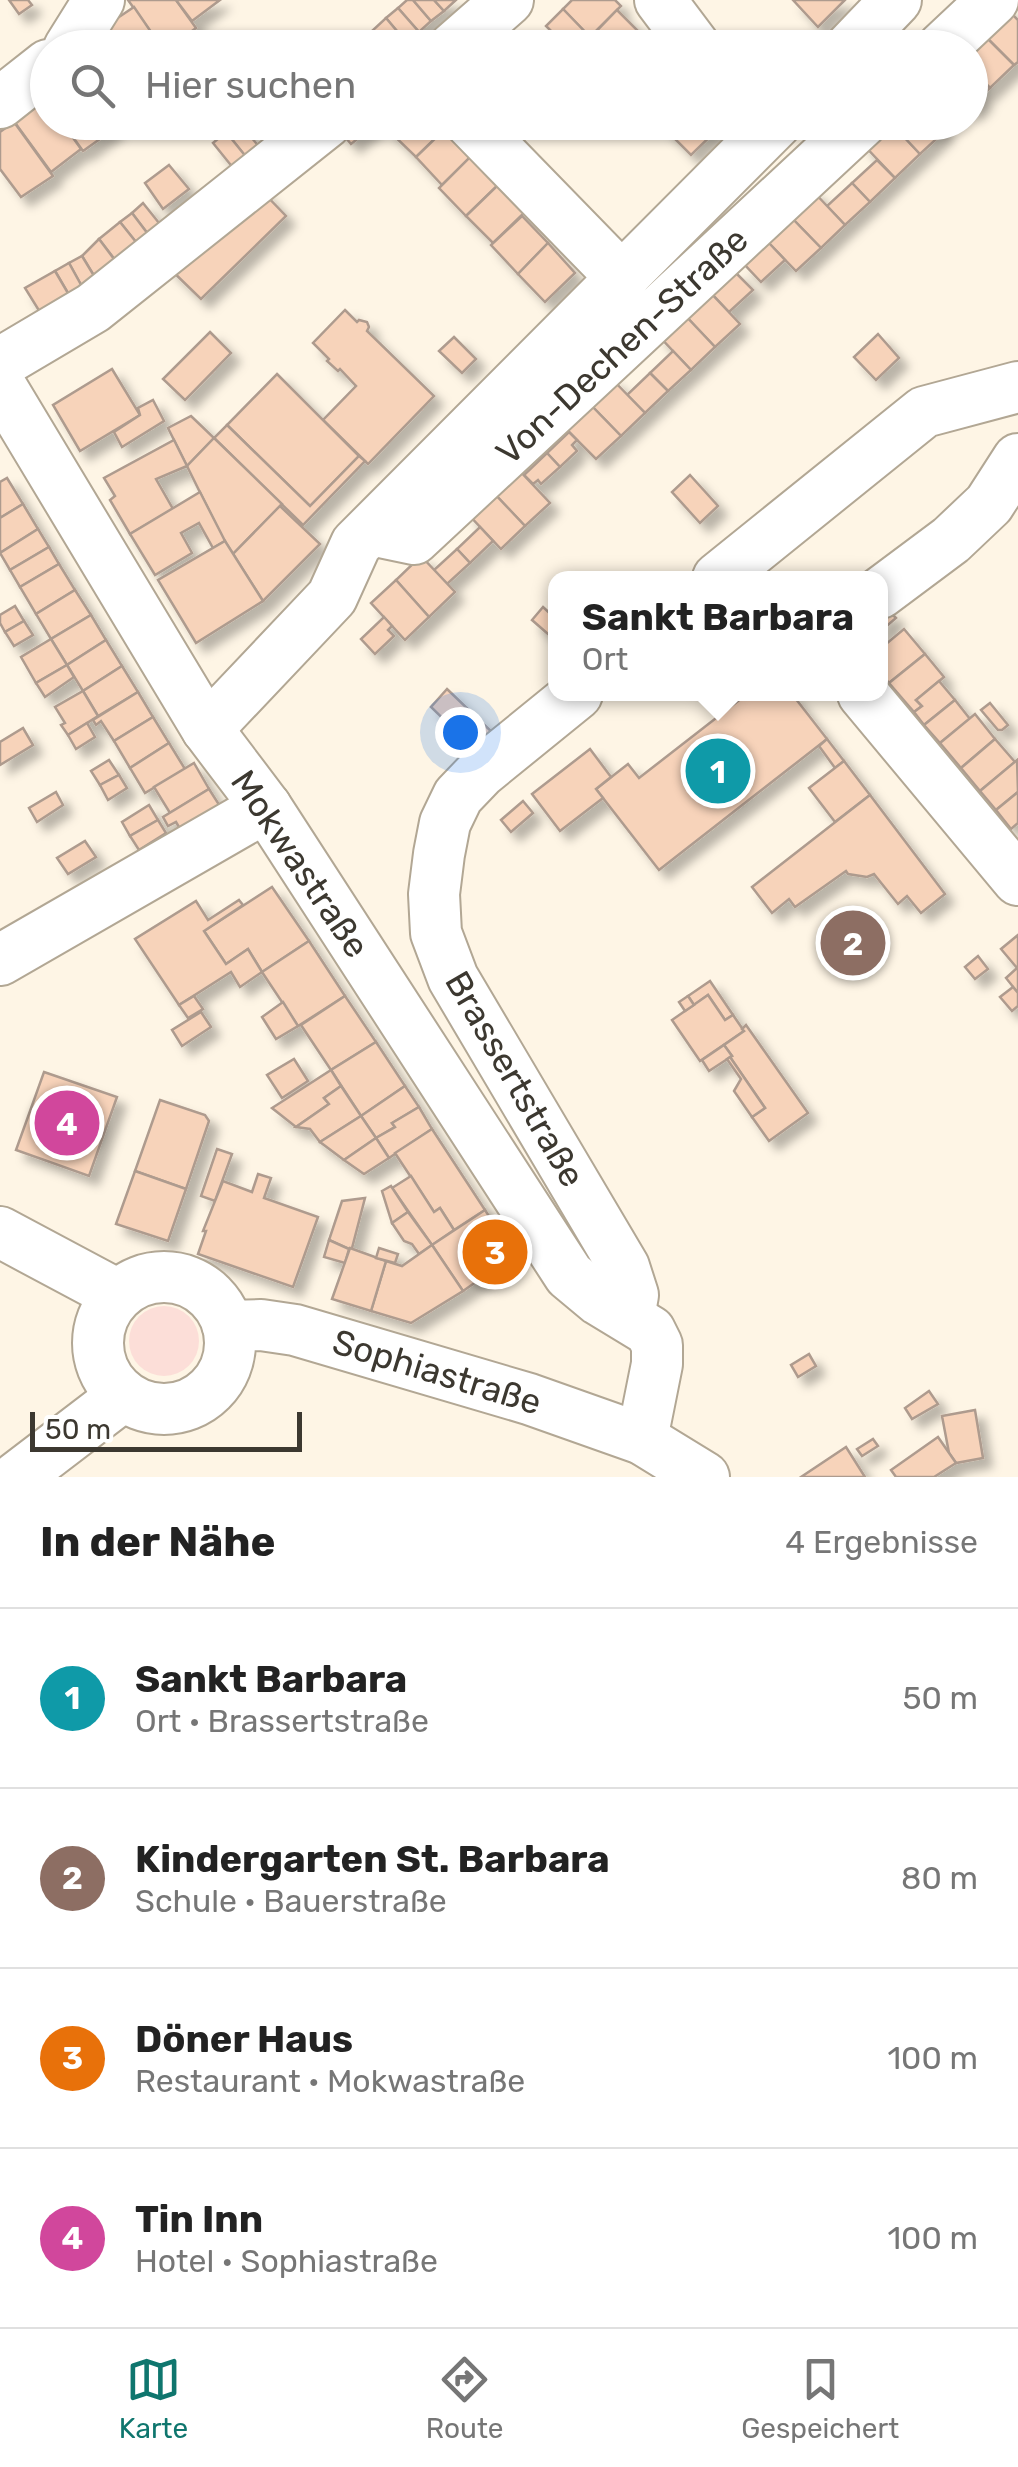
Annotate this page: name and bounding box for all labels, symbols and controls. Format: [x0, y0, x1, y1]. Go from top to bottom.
search box [30, 30, 988, 140]
icon: search [65, 58, 120, 113]
text: Hier suchen [145, 62, 356, 108]
street label: Von-Dechen-Straße [488, 219, 756, 473]
popup [548, 571, 888, 701]
text: Sankt Barbara [582, 594, 854, 640]
text: Ort [582, 640, 628, 678]
your location [435, 707, 486, 758]
pin: 1 [686, 734, 750, 808]
street label: Mokwastraße [222, 762, 378, 966]
pin: 2 [820, 906, 886, 980]
street label: Brassertstraße [436, 964, 594, 1194]
pin: 4 [34, 1086, 100, 1160]
pin: 3 [462, 1214, 528, 1290]
street label: Sophiastraße [328, 1320, 546, 1424]
scale bar [30, 1407, 302, 1452]
text: 50 m [45, 1413, 111, 1446]
text: In der Nähe [40, 1517, 275, 1567]
text: 4 Ergebnisse [785, 1523, 978, 1561]
text: Sankt Barbara [135, 1656, 407, 1702]
text: 1 [65, 1679, 80, 1717]
text: 50 m [902, 1679, 978, 1717]
text: Ort · Brassertstraße [135, 1702, 429, 1740]
text: Kindergarten St. Barbara [135, 1836, 610, 1882]
text: 2 [62, 1859, 83, 1897]
text: 80 m [901, 1859, 978, 1897]
text: Schule · Bauerstraße [135, 1882, 447, 1920]
text: Döner Haus [135, 2016, 353, 2062]
text: 3 [62, 2039, 83, 2077]
text: 100 m [887, 2039, 978, 2077]
text: Restaurant · Mokwastraße [135, 2062, 525, 2100]
text: Tin Inn [135, 2196, 263, 2242]
text: 4 [62, 2219, 83, 2257]
text: 100 m [887, 2219, 978, 2257]
text: Hotel · Sophiastraße [135, 2242, 438, 2280]
tab: Karte [119, 2352, 188, 2445]
tab: Route [426, 2352, 504, 2445]
tab: Gespeichert [741, 2352, 899, 2445]

